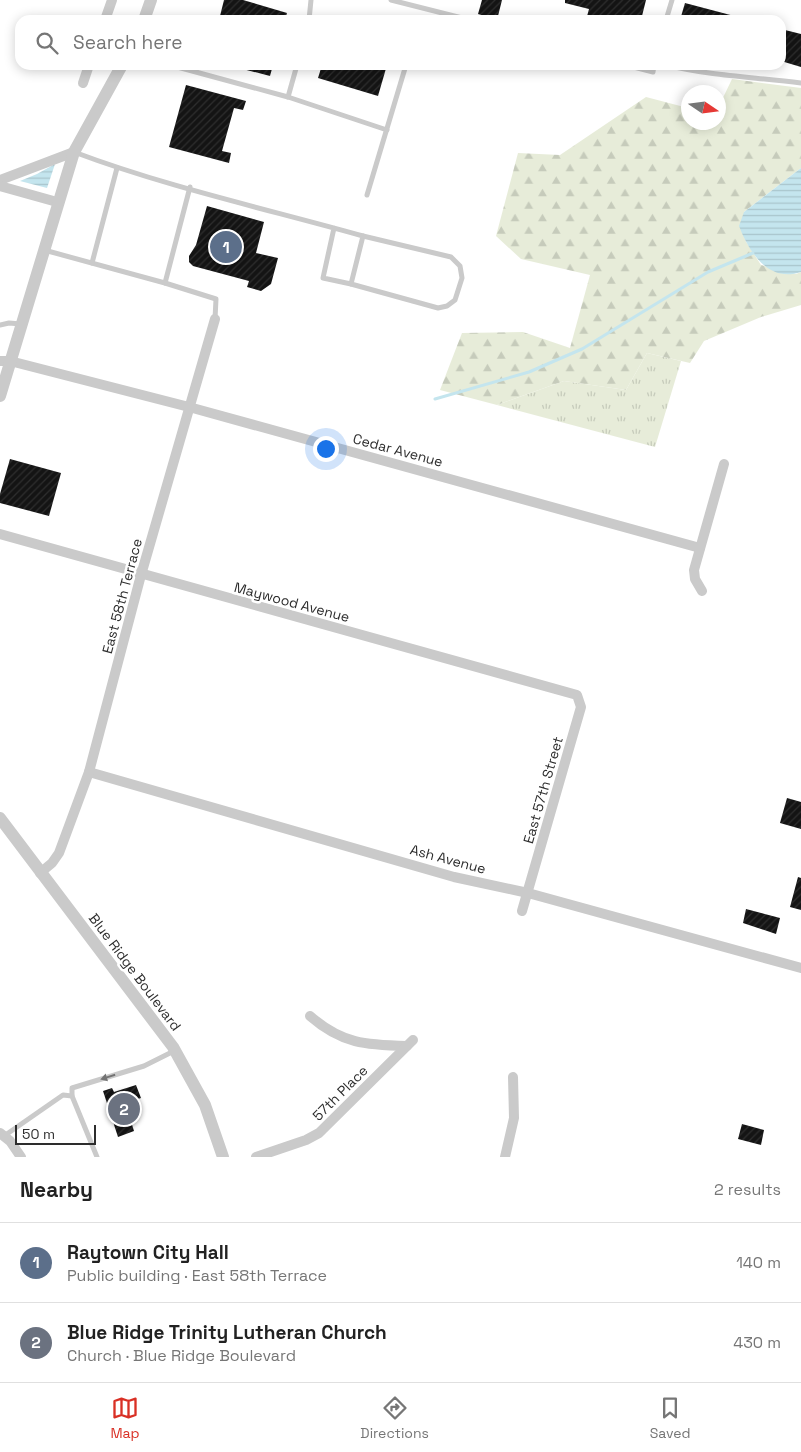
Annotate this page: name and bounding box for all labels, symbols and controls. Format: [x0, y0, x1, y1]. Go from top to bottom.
search box [15, 15, 786, 70]
icon: search [33, 29, 61, 57]
text: Search here [73, 30, 183, 55]
north arrow [681, 85, 726, 130]
pin: 1 [210, 228, 242, 266]
street label: Cedar Avenue [351, 429, 445, 471]
your location [313, 436, 339, 462]
street label: East 58th Terrace [98, 536, 146, 656]
street label: Maywood Avenue [232, 578, 352, 626]
street label: East 57th Street [519, 734, 567, 846]
street label: Ash Avenue [408, 840, 488, 878]
street label: Blue Ridge Boulevard [85, 910, 185, 1034]
street label: 57th Place [308, 1061, 372, 1125]
one-way arrow [100, 1073, 115, 1081]
pin: 2 [108, 1090, 140, 1128]
scale bar [15, 1122, 96, 1145]
text: 50 m [22, 1125, 55, 1143]
text: Nearby [20, 1176, 93, 1203]
text: 2 results [714, 1179, 781, 1200]
text: Raytown City Hall [67, 1240, 229, 1265]
text: 1 [32, 1252, 40, 1273]
text: 140 m [736, 1252, 781, 1273]
text: Public building · East 58th Terrace [67, 1265, 327, 1286]
text: Blue Ridge Trinity Lutheran Church [67, 1320, 387, 1345]
text: 2 [31, 1332, 41, 1353]
text: 430 m [733, 1332, 781, 1353]
text: Church · Blue Ridge Boulevard [67, 1345, 296, 1366]
tab: Map [110, 1394, 140, 1442]
tab: Directions [360, 1394, 429, 1442]
tab: Saved [650, 1394, 691, 1442]

